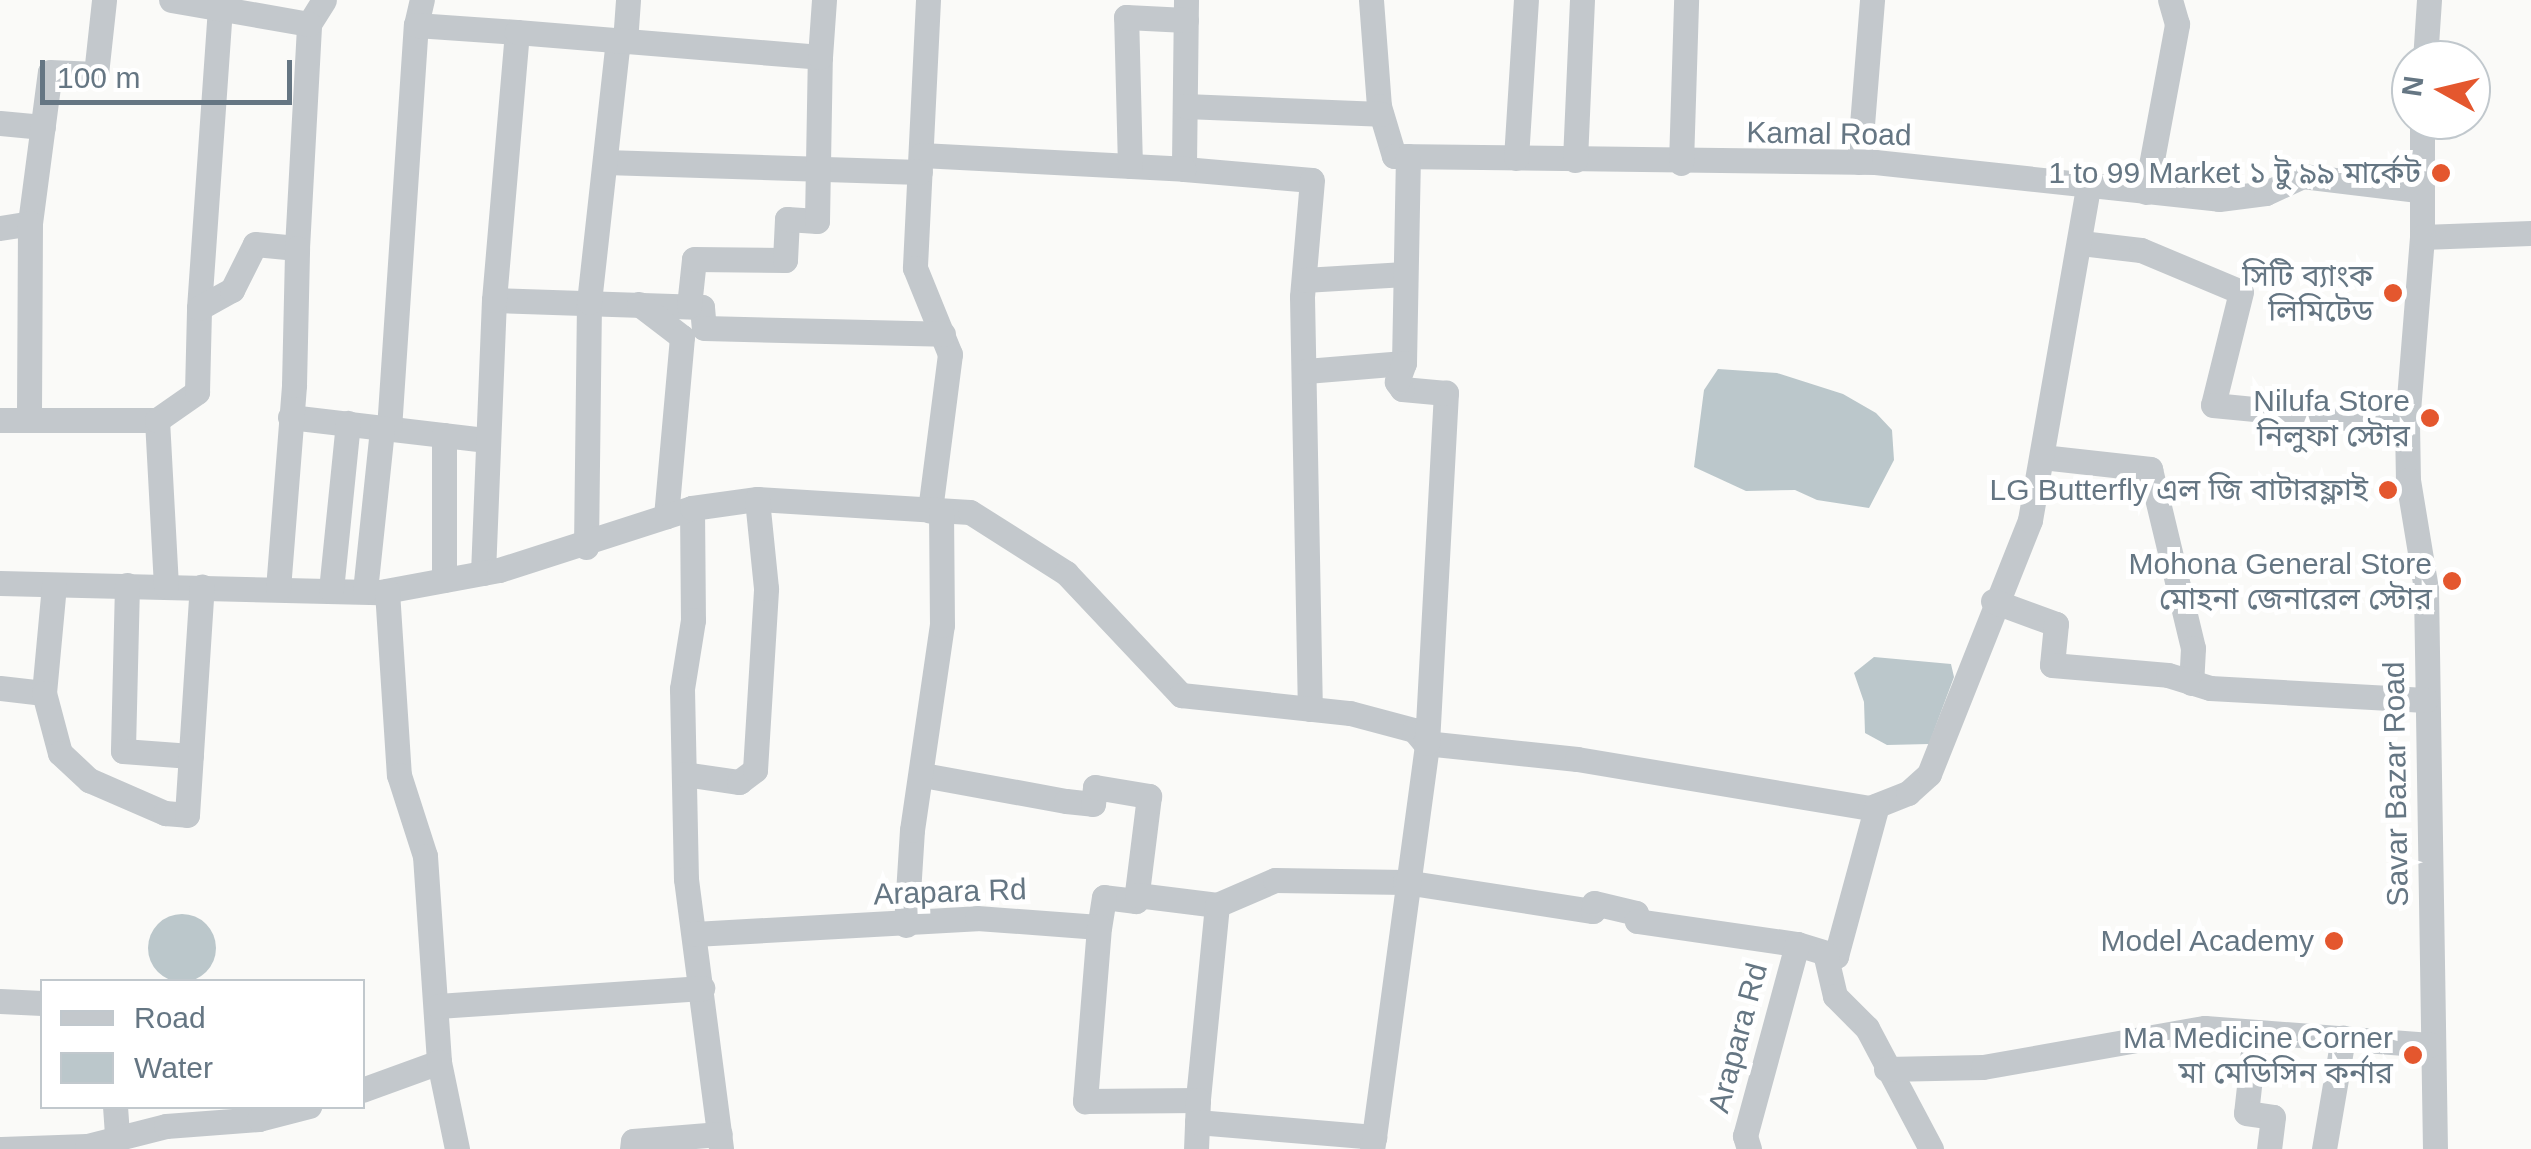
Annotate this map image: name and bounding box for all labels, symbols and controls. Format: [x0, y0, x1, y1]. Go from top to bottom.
scale bar [45, 40, 298, 102]
north arrow [2391, 40, 2491, 140]
text: 100 m [57, 61, 140, 94]
text: N [2396, 74, 2430, 98]
street label: Kamal Road [1746, 115, 1912, 153]
place label: 1 to 99 Market ১ টু ৯৯ মার্কেট [2048, 155, 2421, 191]
marker: 1 to 99 Market ১ টু ৯৯ মার্কেট [2430, 162, 2452, 184]
place label: সিটি ব্যাংক লিমিটেড [2242, 258, 2373, 328]
marker: সিটি ব্যাংক লিমিটেড [2382, 282, 2404, 304]
place label: Nilufa Store নিলুফা স্টোর [2253, 383, 2410, 454]
marker: Nilufa Store নিলুফা স্টোর [2419, 407, 2441, 429]
place label: LG Butterfly এল জি বাটারফ্লাই [1989, 472, 2368, 508]
marker: LG Butterfly এল জি বাটারফ্লাই [2377, 479, 2399, 501]
place label: Mohona General Store মোহনা জেনারেল স্টোর [2128, 546, 2432, 616]
marker: Mohona General Store মোহনা জেনারেল স্টোর [2441, 570, 2463, 592]
street label: Savar Bazar Road [2376, 661, 2416, 907]
street label: Arapara Rd [873, 871, 1027, 913]
place label: Model Academy [2099, 923, 2314, 959]
marker: Model Academy [2323, 930, 2345, 952]
street label: Arapara Rd [1701, 959, 1775, 1117]
legend [40, 979, 365, 1109]
text: Road [134, 1001, 206, 1034]
place label: Ma Medicine Corner মা মেডিসিন কর্নার [2123, 1020, 2393, 1090]
marker: Ma Medicine Corner মা মেডিসিন কর্নার [2402, 1044, 2424, 1066]
text: Water [134, 1051, 213, 1084]

